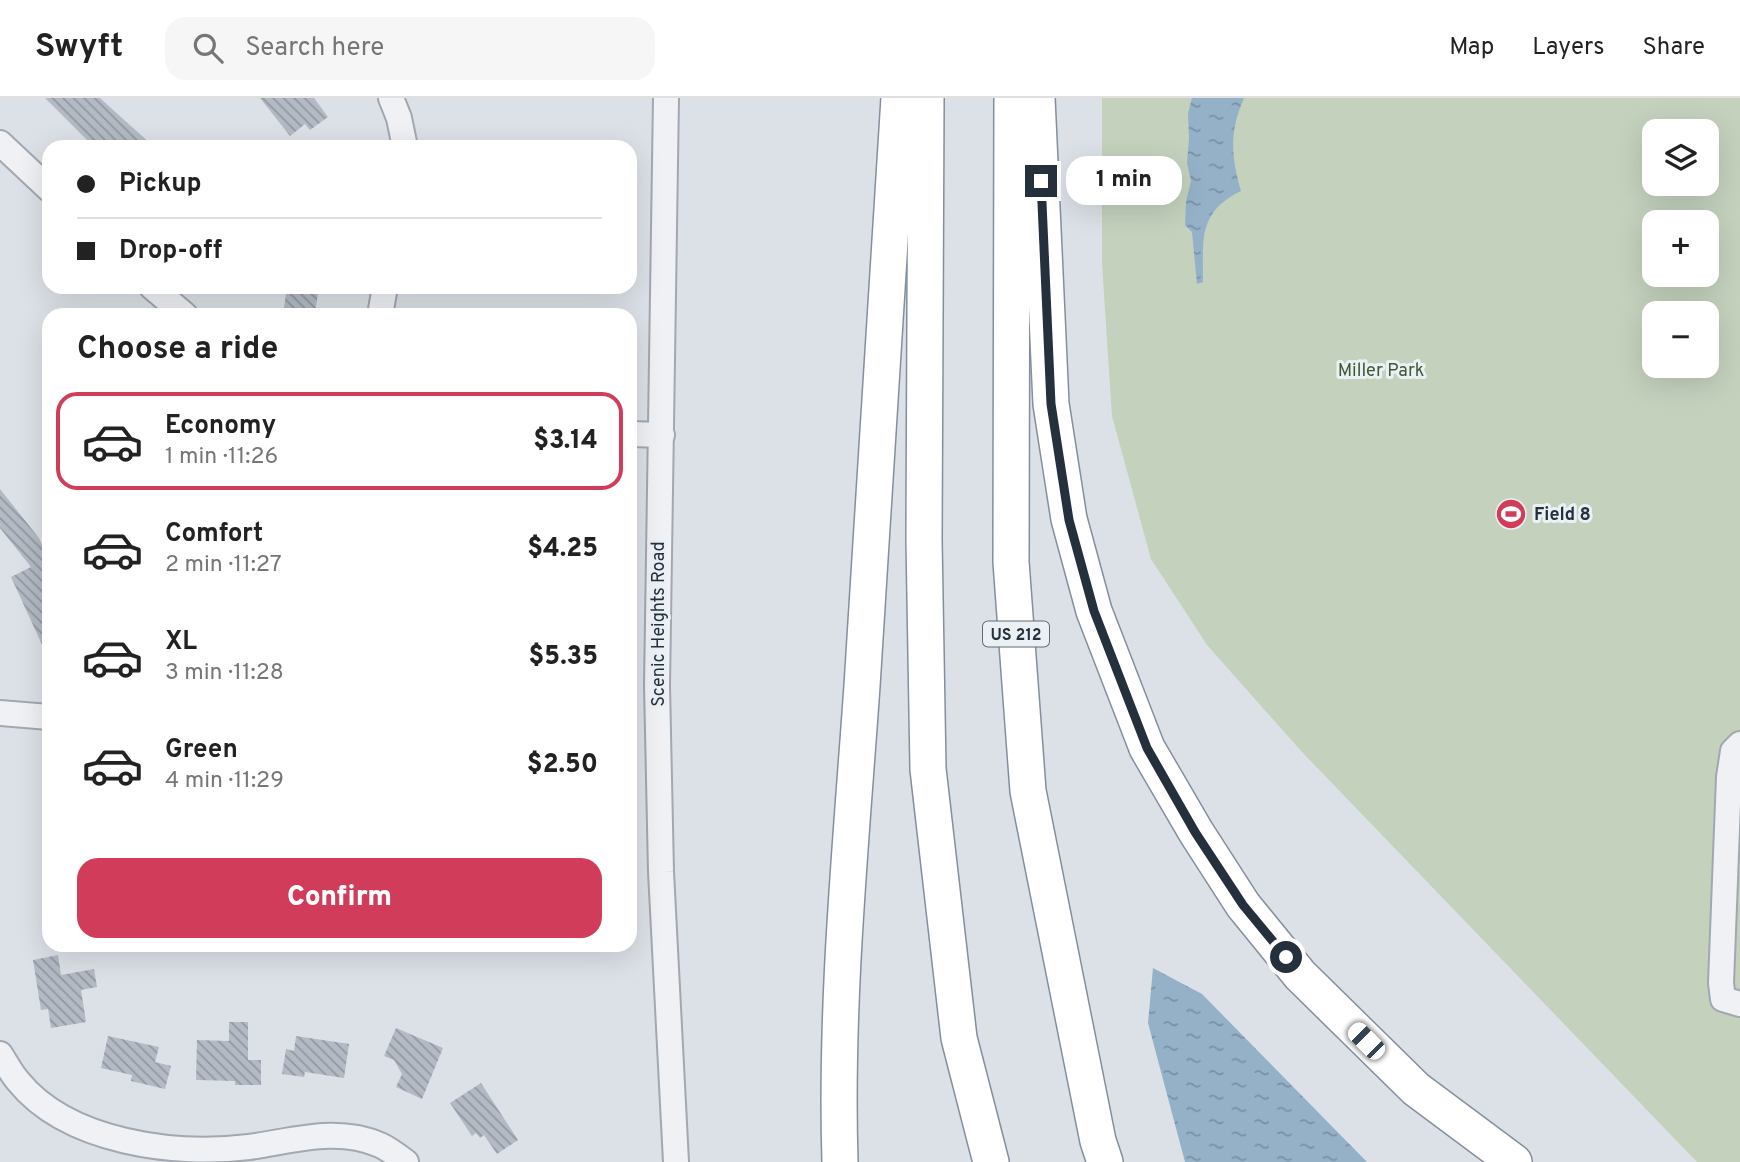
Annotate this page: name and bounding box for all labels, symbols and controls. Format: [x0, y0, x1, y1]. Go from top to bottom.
search box [165, 17, 655, 80]
text: Swyft [35, 27, 123, 69]
icon: search [189, 29, 227, 67]
text: Search here [245, 32, 384, 65]
text: Map [1449, 33, 1494, 63]
text: Layers [1532, 33, 1604, 63]
text: Share [1642, 33, 1705, 63]
map controls [1642, 119, 1719, 378]
button: layers [1642, 119, 1719, 196]
callout: 1 min [1066, 156, 1181, 206]
route end [1025, 165, 1057, 197]
text: 1 min [1096, 166, 1152, 195]
text: Pickup [119, 168, 202, 201]
button: + [1642, 210, 1719, 287]
text: Drop-off [119, 235, 222, 268]
button: − [1642, 301, 1719, 378]
text: Choose a ride [77, 330, 278, 370]
park label: Miller Park [1338, 360, 1424, 383]
icon: car [81, 410, 144, 473]
text: Economy [165, 410, 276, 443]
text: $3.14 [533, 425, 598, 458]
text: 1 min · 11:26 [165, 443, 278, 472]
sports icon: Field 8 [1494, 497, 1528, 531]
place label: Field 8 [1534, 504, 1591, 527]
icon: car [81, 518, 144, 581]
text: Comfort [165, 518, 263, 551]
text: $4.25 [527, 533, 598, 566]
street label: Scenic Heights Road [648, 541, 671, 707]
text: 2 min · 11:27 [165, 551, 282, 580]
road number: US 212 [983, 622, 1049, 646]
icon: car [81, 626, 144, 689]
text: XL [165, 626, 197, 659]
text: $5.35 [529, 641, 598, 674]
text: 3 min · 11:28 [165, 659, 284, 688]
icon: car [81, 734, 144, 797]
text: Green [165, 734, 238, 767]
text: $2.50 [527, 749, 598, 782]
text: 4 min · 11:29 [165, 767, 284, 796]
button: Confirm [77, 858, 602, 938]
route start [1270, 941, 1302, 973]
car [1344, 1019, 1389, 1063]

